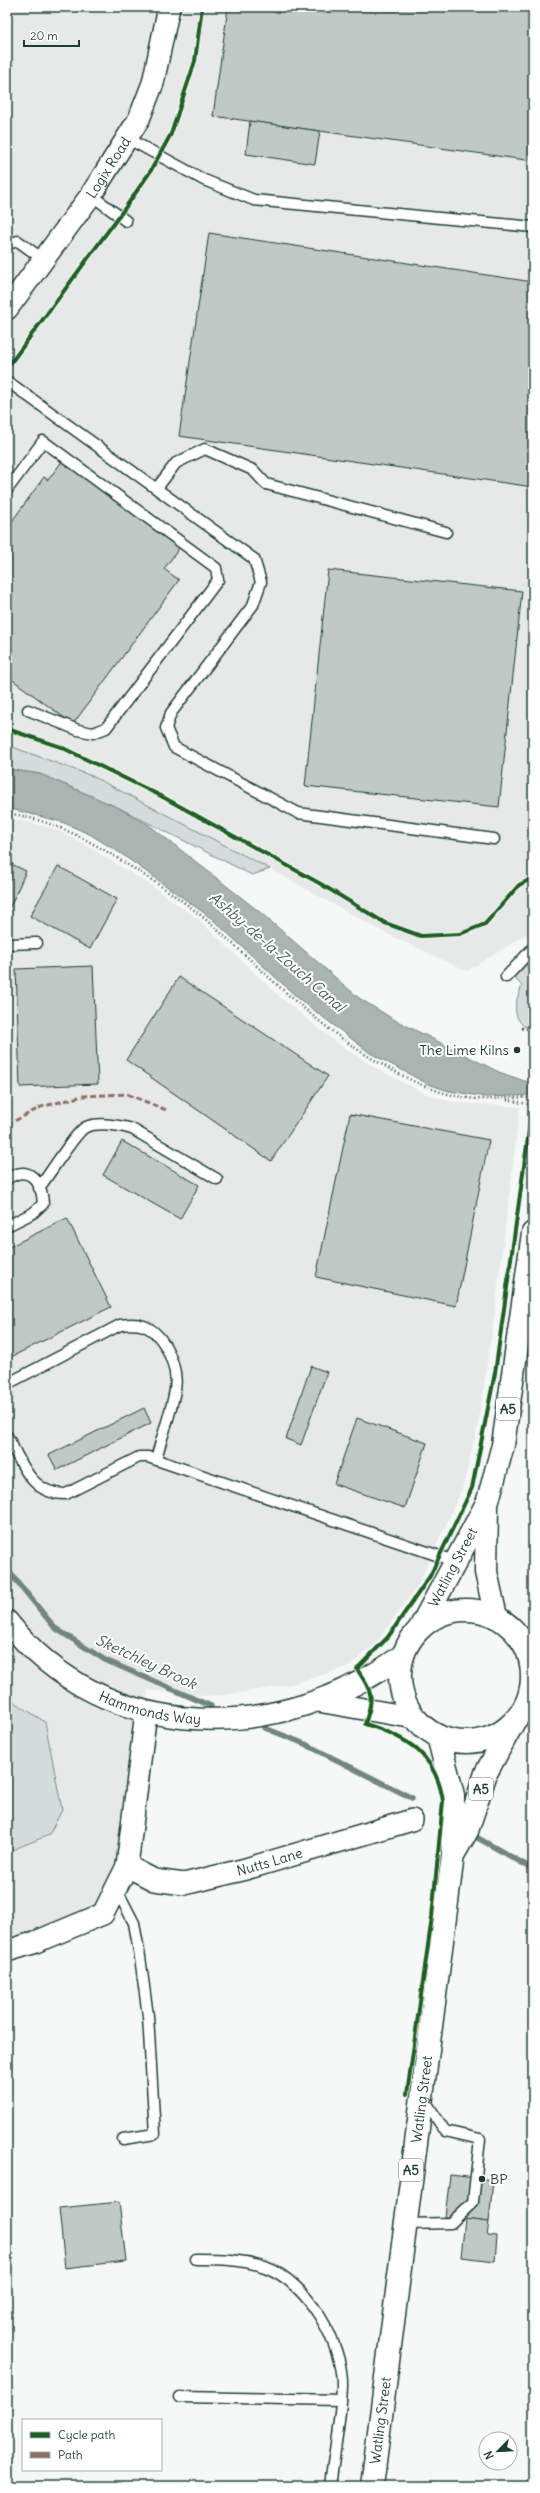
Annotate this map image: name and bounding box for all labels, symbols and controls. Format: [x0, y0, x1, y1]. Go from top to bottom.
scale bar [24, 22, 79, 48]
text: 20 m [30, 28, 58, 43]
street label: Logix Road [82, 133, 134, 202]
water label: Ashby-de-la-Zouch Canal [206, 888, 351, 1017]
place label: The Lime Kilns [419, 1041, 509, 1059]
marker: The Lime Kilns [512, 1045, 522, 1055]
road number: A5 [496, 1398, 520, 1420]
street label: Watling Street [424, 1524, 481, 1610]
water label: Sketchley Brook [93, 1630, 201, 1694]
street label: Hammonds Way [96, 1687, 201, 1728]
road number: A5 [469, 1778, 493, 1800]
street label: Nutts Lane [235, 1844, 305, 1880]
street label: Watling Street [407, 2054, 436, 2144]
road number: A5 [399, 2159, 423, 2181]
place label: BP [490, 2170, 508, 2188]
marker: BP [477, 2174, 487, 2184]
street label: Watling Street [366, 2376, 395, 2465]
legend [22, 2419, 162, 2471]
text: Cycle path [58, 2427, 115, 2442]
north arrow [478, 2431, 518, 2471]
text: Path [58, 2447, 83, 2462]
text: N [481, 2449, 497, 2461]

